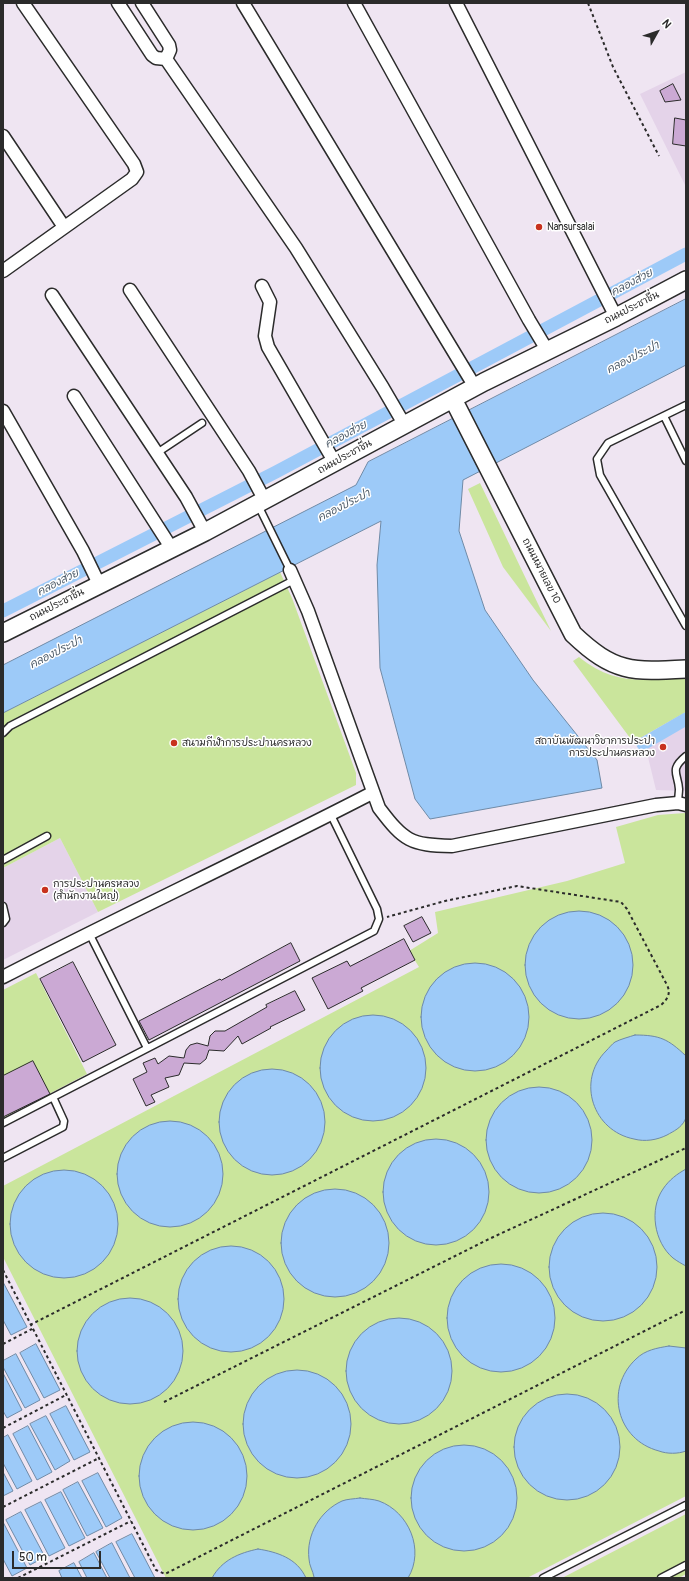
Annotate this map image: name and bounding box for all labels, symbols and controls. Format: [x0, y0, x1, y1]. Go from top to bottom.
north arrow [637, 12, 677, 52]
text: N [659, 17, 674, 31]
place label: Nansursalai [547, 221, 594, 233]
marker: Nansursalai [534, 222, 544, 232]
water label: คลองส่วย [609, 267, 655, 299]
street label: ถนนประชาชื่น [603, 289, 661, 327]
water label: คลองประปา [604, 339, 662, 377]
water label: คลองส่วย [323, 419, 369, 451]
street label: ถนนประชาชื่น [316, 437, 374, 477]
water label: คลองประปา [315, 487, 373, 525]
street label: ถนนหมายเลข 10 [519, 536, 563, 606]
water label: คลองส่วย [35, 567, 81, 599]
street label: ถนนประชาชื่น [28, 586, 86, 624]
water label: คลองประปา [27, 634, 85, 672]
place label: สถาบันพัฒนาวิชาการประปา การประปานครหลวง [535, 735, 655, 758]
place label: สนามกีฬาการประปานครหลวง [182, 737, 312, 749]
marker: สนามกีฬาการประปานครหลวง [169, 738, 179, 748]
marker: สถาบันพัฒนาวิชาการประปา การประปานครหลวง [658, 742, 668, 752]
place label: การประปานครหลวง (สำนักงานใหญ่) [53, 878, 139, 902]
marker: การประปานครหลวง (สำนักงานใหญ่) [40, 885, 50, 895]
scale bar [14, 1543, 103, 1569]
text: 50 m [19, 1550, 47, 1565]

